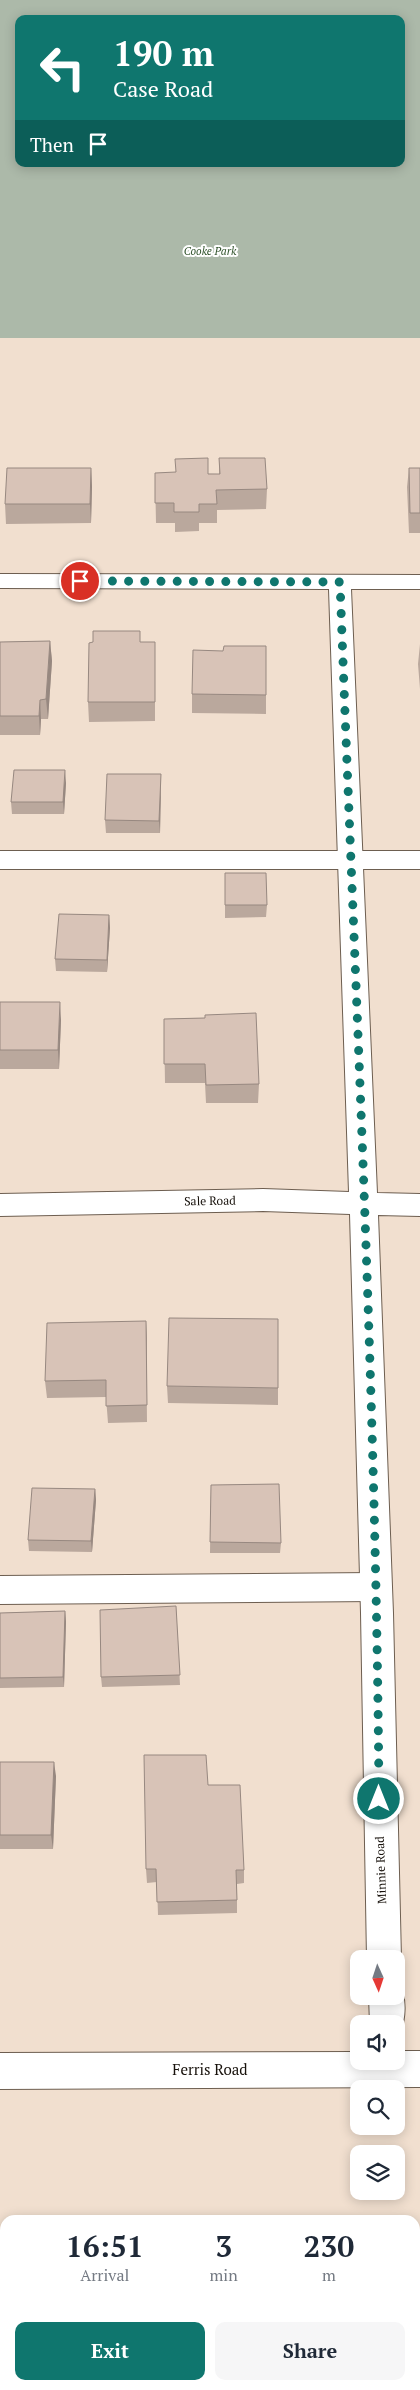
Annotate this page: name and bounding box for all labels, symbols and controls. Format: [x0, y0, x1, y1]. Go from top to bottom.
text: 190 m [113, 30, 214, 76]
icon: left [30, 35, 95, 100]
text: Case Road [113, 74, 213, 103]
icon: arrive [84, 130, 112, 158]
text: Then [30, 132, 74, 157]
park label: Cooke Park [184, 244, 237, 258]
pin [59, 560, 101, 602]
icon: arrive [66, 567, 94, 595]
street label: Sale Road [184, 1193, 236, 1208]
position arrow [352, 1772, 404, 1824]
street label: Minnie Road [372, 1836, 389, 1904]
north arrow [350, 1950, 405, 2005]
map controls [350, 1950, 405, 2200]
button: sound [350, 2015, 405, 2070]
street label: Ferris Road [172, 2059, 248, 2079]
button: search [350, 2080, 405, 2135]
button: layers [350, 2145, 405, 2200]
text: 16:51 [66, 2226, 144, 2266]
text: 3 [215, 2226, 232, 2266]
text: 230 [303, 2226, 354, 2266]
text: Arrival [80, 2264, 129, 2286]
text: min [210, 2264, 238, 2286]
text: m [322, 2264, 336, 2286]
button: Exit [15, 2322, 205, 2380]
button: Share [215, 2322, 405, 2380]

